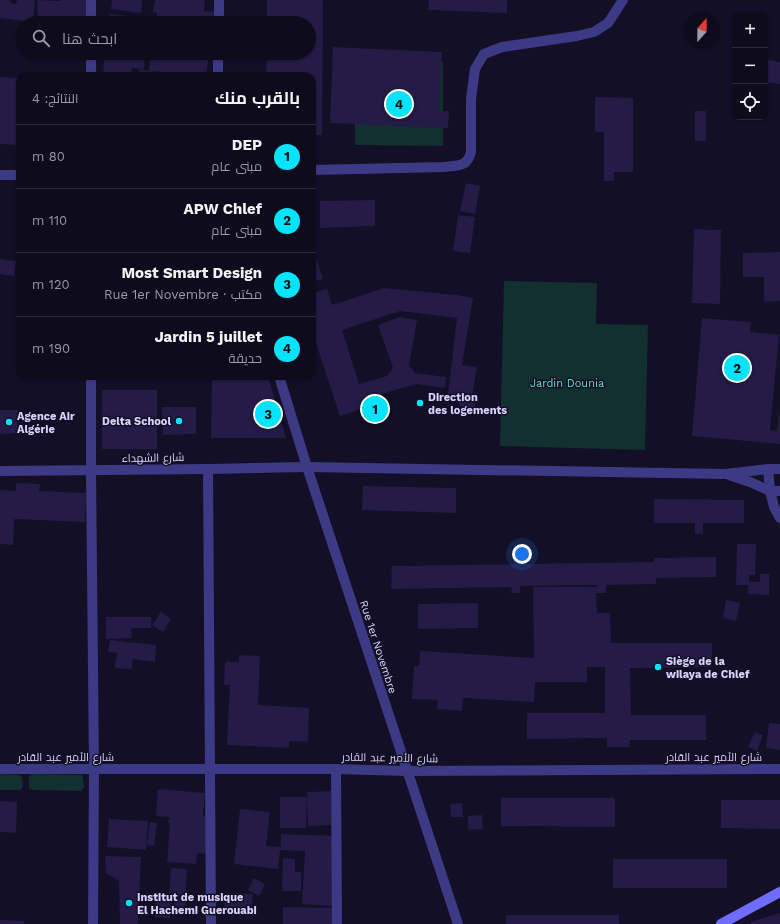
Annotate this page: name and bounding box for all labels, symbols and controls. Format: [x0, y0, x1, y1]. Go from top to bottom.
north arrow [684, 12, 720, 48]
map controls [732, 12, 768, 120]
button: + [732, 12, 768, 48]
search box [16, 16, 316, 60]
icon: search [30, 27, 52, 49]
text: ابحث هنا [62, 30, 117, 48]
button: − [732, 48, 768, 84]
button: locate [732, 84, 768, 120]
text: بالقرب منك [215, 88, 300, 108]
pin: 4 [386, 89, 412, 119]
text: النتائج: 4 [32, 91, 78, 106]
text: DEP [232, 136, 262, 154]
text: 80 m [32, 149, 65, 164]
text: 1 [284, 149, 290, 164]
text: مبنى عام [211, 159, 262, 174]
text: APW Chlef [184, 200, 262, 218]
text: 110 m [32, 213, 67, 228]
text: 2 [283, 213, 291, 228]
text: مبنى عام [211, 223, 262, 238]
text: Most Smart Design [121, 264, 262, 282]
text: 120 m [32, 277, 70, 292]
text: 3 [283, 277, 291, 292]
text: مكتب · Rue 1er Novembre [104, 287, 262, 302]
text: Jardin 5 juillet [154, 328, 262, 346]
text: 190 m [32, 341, 70, 356]
text: 4 [283, 341, 291, 356]
text: حديقة [229, 351, 262, 366]
pin: 2 [724, 353, 750, 383]
park label: Jardin Dounia [530, 377, 604, 390]
place label: Direction des logements [428, 391, 507, 417]
pin: 1 [362, 394, 388, 424]
marker: Direction des logements [415, 398, 425, 408]
pin: 3 [255, 399, 281, 429]
place label: Agence Air Algérie [17, 410, 75, 436]
place label: Delta School [102, 415, 171, 428]
marker: Delta School [174, 416, 184, 426]
marker: Agence Air Algérie [4, 417, 14, 427]
street label: شارع الشهداء [122, 451, 184, 466]
your location [512, 544, 532, 564]
street label: Rue 1er Novembre [357, 599, 399, 695]
place label: Siège de la wilaya de Chlef [666, 655, 750, 681]
marker: Siège de la wilaya de Chlef [653, 662, 663, 672]
street label: شارع الأمير عبد القادر [17, 751, 114, 765]
street label: شارع الأمير عبد القادر [341, 751, 438, 766]
street label: شارع الأمير عبد القادر [665, 751, 762, 765]
place label: Institut de musique El Hachemi Guerouabi [137, 891, 257, 917]
marker: Institut de musique El Hachemi Guerouabi [124, 898, 134, 908]

